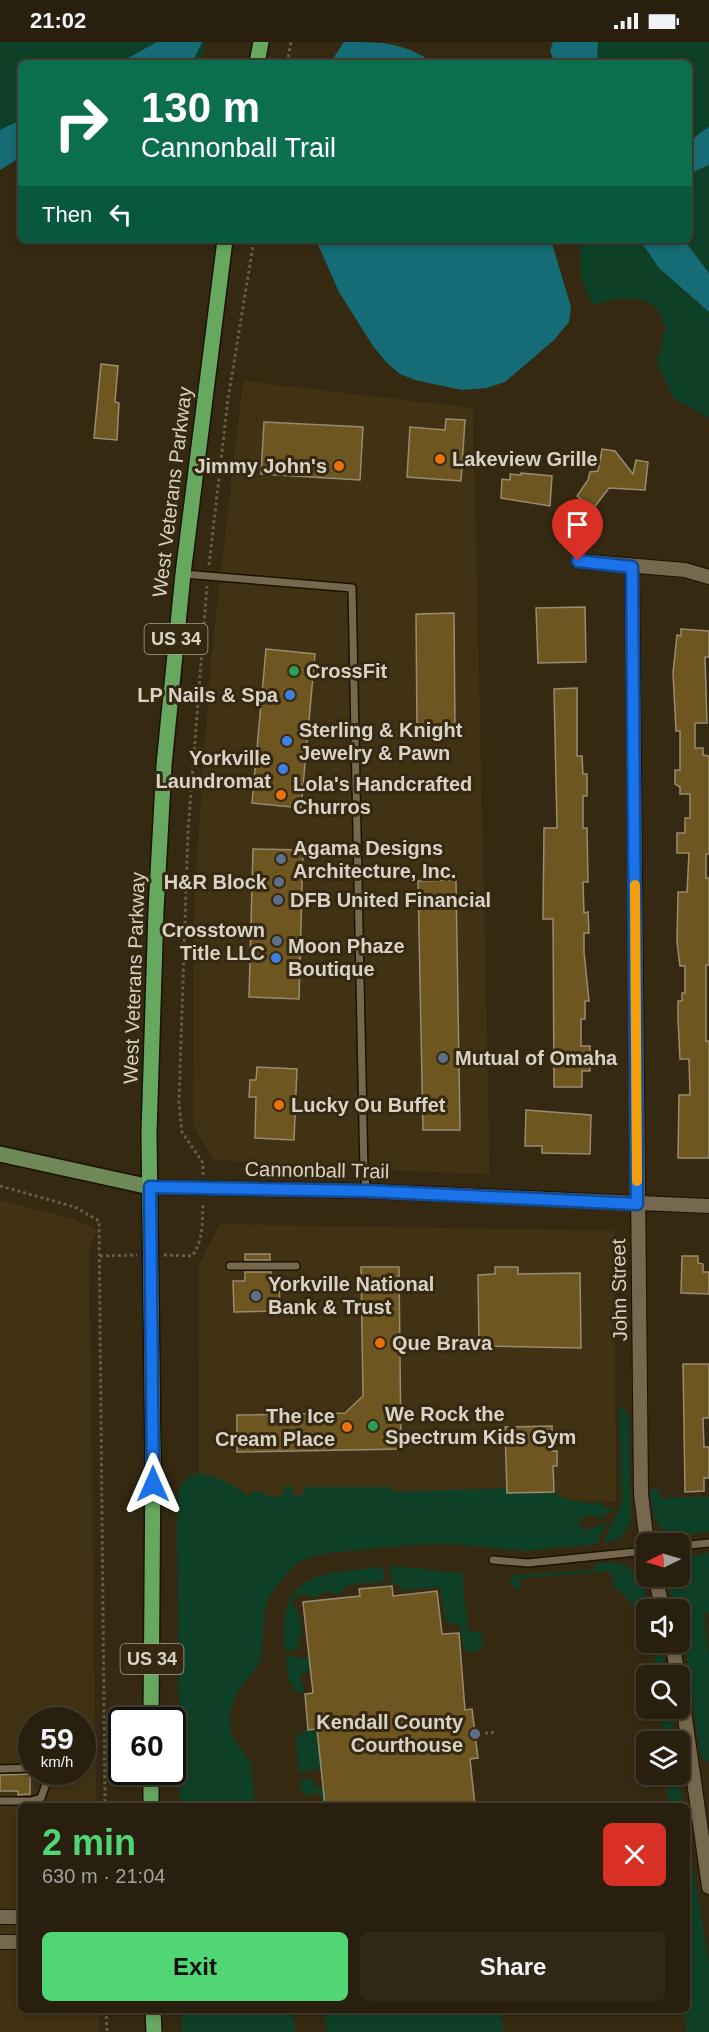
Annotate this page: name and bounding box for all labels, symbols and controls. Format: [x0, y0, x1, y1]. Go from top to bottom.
text: 21:02 [30, 8, 86, 33]
icon: right [42, 84, 120, 162]
text: 130 m [141, 84, 260, 131]
text: Cannonball Trail [141, 133, 336, 163]
icon: left [104, 198, 137, 231]
text: Then [42, 202, 92, 227]
street label: West Veterans Parkway [148, 385, 196, 599]
place label: Lakeview Grille [452, 448, 598, 470]
marker: Lakeview Grille [433, 452, 447, 466]
place label: Jimmy John's [194, 455, 327, 477]
marker: Jimmy John's [332, 459, 346, 473]
pin [552, 499, 603, 561]
icon: arrive [561, 508, 594, 541]
road number: US 34 [144, 624, 207, 654]
place label: CrossFit [306, 660, 387, 682]
marker: CrossFit [287, 664, 301, 678]
place label: LP Nails & Spa [137, 684, 279, 706]
marker: LP Nails & Spa [283, 688, 297, 702]
place label: Sterling & Knight Jewelry & Pawn [299, 719, 463, 764]
marker: Sterling & Knight Jewelry & Pawn [280, 734, 294, 748]
place label: Yorkville Laundromat [155, 747, 271, 792]
marker: Yorkville Laundromat [276, 762, 290, 776]
place label: Lola's Handcrafted Churros [293, 773, 472, 818]
marker: Lola's Handcrafted Churros [274, 788, 288, 802]
place label: Agama Designs Architecture, Inc. [293, 837, 456, 882]
marker: Agama Designs Architecture, Inc. [274, 852, 288, 866]
place label: H&R Block [164, 871, 268, 893]
street label: West Veterans Parkway [119, 872, 149, 1084]
marker: H&R Block [272, 875, 286, 889]
place label: DFB United Financial [290, 889, 491, 911]
marker: DFB United Financial [271, 893, 285, 907]
place label: Crosstown Title LLC [162, 919, 265, 964]
marker: Crosstown Title LLC [270, 934, 284, 948]
place label: Moon Phaze Boutique [288, 935, 405, 980]
marker: Moon Phaze Boutique [269, 951, 283, 965]
place label: Mutual of Omaha [455, 1047, 618, 1069]
marker: Mutual of Omaha [436, 1051, 450, 1065]
place label: Lucky Ou Buffet [291, 1094, 446, 1116]
marker: Lucky Ou Buffet [272, 1098, 286, 1112]
street label: Cannonball Trail [245, 1158, 389, 1182]
street label: John Street [607, 1238, 631, 1341]
place label: Yorkville National Bank & Trust [268, 1273, 434, 1318]
marker: Yorkville National Bank & Trust [249, 1289, 263, 1303]
place label: Que Brava [392, 1332, 493, 1354]
marker: Que Brava [373, 1336, 387, 1350]
place label: We Rock the Spectrum Kids Gym [385, 1403, 576, 1448]
place label: The Ice Cream Place [215, 1405, 335, 1450]
marker: We Rock the Spectrum Kids Gym [366, 1419, 380, 1433]
marker: The Ice Cream Place [340, 1420, 354, 1434]
position arrow [121, 1452, 185, 1516]
north arrow [636, 1533, 690, 1587]
map controls [636, 1533, 690, 1785]
button: sound [636, 1599, 690, 1653]
road number: US 34 [120, 1644, 184, 1674]
button: search [636, 1665, 690, 1719]
speed limit sign: 60 [108, 1707, 186, 1785]
place label: Kendall County Courthouse [316, 1711, 464, 1756]
text: 59 [40, 1722, 74, 1755]
marker: Kendall County Courthouse [468, 1727, 482, 1741]
button: layers [636, 1731, 690, 1785]
text: km/h [41, 1753, 73, 1770]
text: 2 min [42, 1822, 136, 1863]
button: close [603, 1823, 666, 1886]
text: 630 m · 21:04 [42, 1865, 165, 1887]
button: Exit [42, 1932, 348, 2001]
button: Share [360, 1932, 666, 2001]

